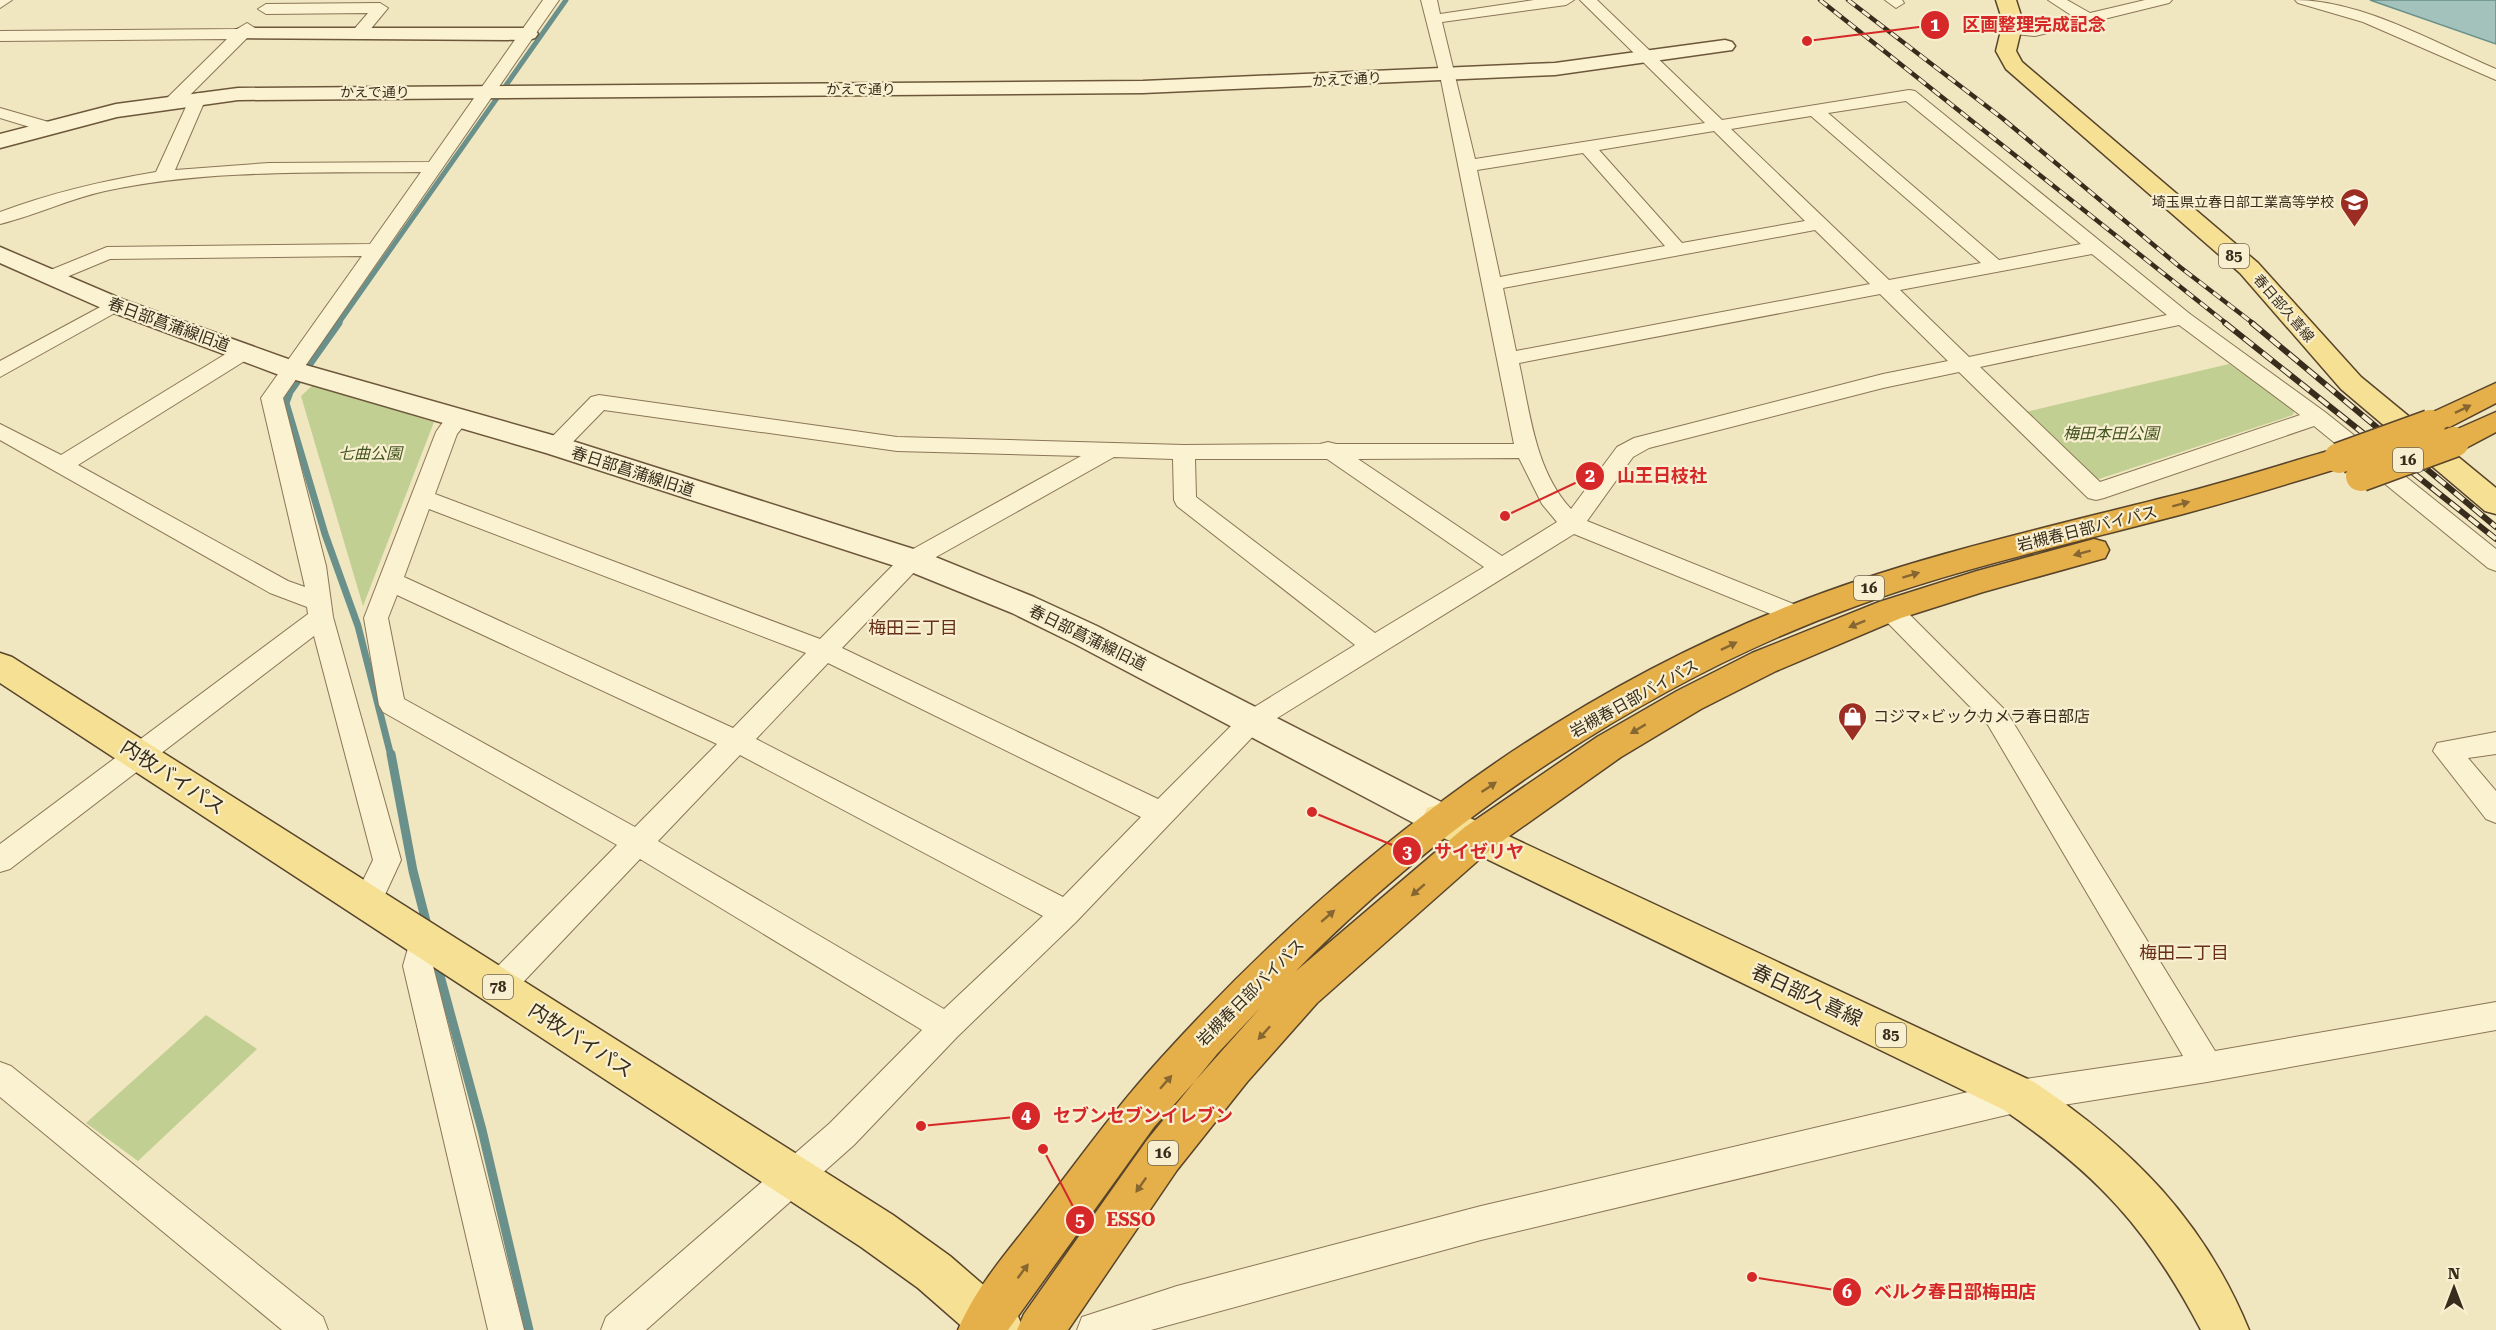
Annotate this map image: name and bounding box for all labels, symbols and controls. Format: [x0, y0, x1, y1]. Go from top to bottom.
callout: 区画整理完成記念 [1920, 7, 2118, 43]
text: 1 [1930, 14, 1940, 35]
text: 区画整理完成記念 [1962, 14, 2106, 35]
street label: かえで通り [1312, 69, 1382, 89]
street label: かえで通り [826, 81, 896, 97]
street label: かえで通り [340, 84, 410, 100]
school or university icon: 埼玉県立春日部工業高等学校 [2339, 186, 2371, 228]
place label: 埼玉県立春日部工業高等学校 [2152, 194, 2334, 210]
road number: 85 [2219, 244, 2249, 268]
street label: 春日部久喜線 [2250, 271, 2318, 345]
street label: 春日部菖蒲線旧道 [105, 294, 232, 355]
one-way arrow [2455, 405, 2472, 414]
park label: 梅田本田公園 [2063, 424, 2161, 443]
street label: 春日部菖蒲線旧道 [569, 443, 697, 500]
park label: 七曲公園 [338, 444, 404, 463]
road number: 16 [2393, 448, 2423, 472]
callout: 山王日枝社 [1575, 458, 1719, 494]
text: 2 [1585, 465, 1595, 486]
text: 山王日枝社 [1617, 465, 1707, 486]
one-way arrow [2172, 499, 2190, 508]
street label: 岩槻春日部バイパス [2015, 502, 2159, 555]
one-way arrow [2073, 548, 2092, 558]
one-way arrow [1902, 570, 1920, 579]
road number: 16 [1854, 576, 1884, 600]
street label: 春日部菖蒲線旧道 [1026, 601, 1149, 674]
district label: 梅田三丁目 [868, 617, 958, 638]
one-way arrow [1847, 619, 1865, 629]
one-way arrow [1721, 641, 1738, 650]
street label: 岩槻春日部バイパス [1567, 655, 1702, 742]
shop icon: コジマ×ビックカメラ春日部店 [1836, 700, 1868, 742]
place label: コジマ×ビックカメラ春日部店 [1873, 707, 2090, 726]
one-way arrow [1630, 724, 1646, 735]
street label: 内牧バイパス [116, 734, 230, 820]
one-way arrow [1481, 782, 1497, 793]
callout: サイゼリヤ [1392, 833, 1536, 869]
text: 3 [1402, 841, 1412, 862]
text: サイゼリヤ [1434, 841, 1524, 862]
one-way arrow [1411, 883, 1426, 896]
one-way arrow [1320, 910, 1335, 923]
street label: 岩槻春日部バイパス [1193, 935, 1308, 1050]
district label: 梅田二丁目 [2139, 942, 2229, 963]
street label: 春日部久喜線 [1748, 959, 1866, 1031]
road number: 78 [483, 975, 513, 999]
street label: 内牧バイパス [524, 997, 638, 1083]
road number: 85 [1876, 1023, 1906, 1047]
one-way arrow [1257, 1026, 1271, 1040]
one-way arrow [1159, 1075, 1172, 1090]
callout: セブンセブンイレブン [1011, 1098, 1245, 1134]
text: 4 [1021, 1105, 1031, 1126]
text: セブンセブンイレブン [1053, 1105, 1233, 1126]
road number: 16 [1148, 1141, 1178, 1165]
one-way arrow [1135, 1176, 1147, 1192]
callout: ESSO [1065, 1202, 1168, 1238]
text: 5 [1075, 1209, 1085, 1230]
text: ESSO [1107, 1209, 1155, 1230]
north arrow [2424, 1258, 2484, 1318]
one-way arrow [1017, 1263, 1029, 1279]
text: N [2448, 1264, 2460, 1283]
callout: ベルク春日部梅田店 [1832, 1274, 2048, 1310]
text: 6 [1842, 1281, 1852, 1302]
text: ベルク春日部梅田店 [1874, 1281, 2036, 1302]

